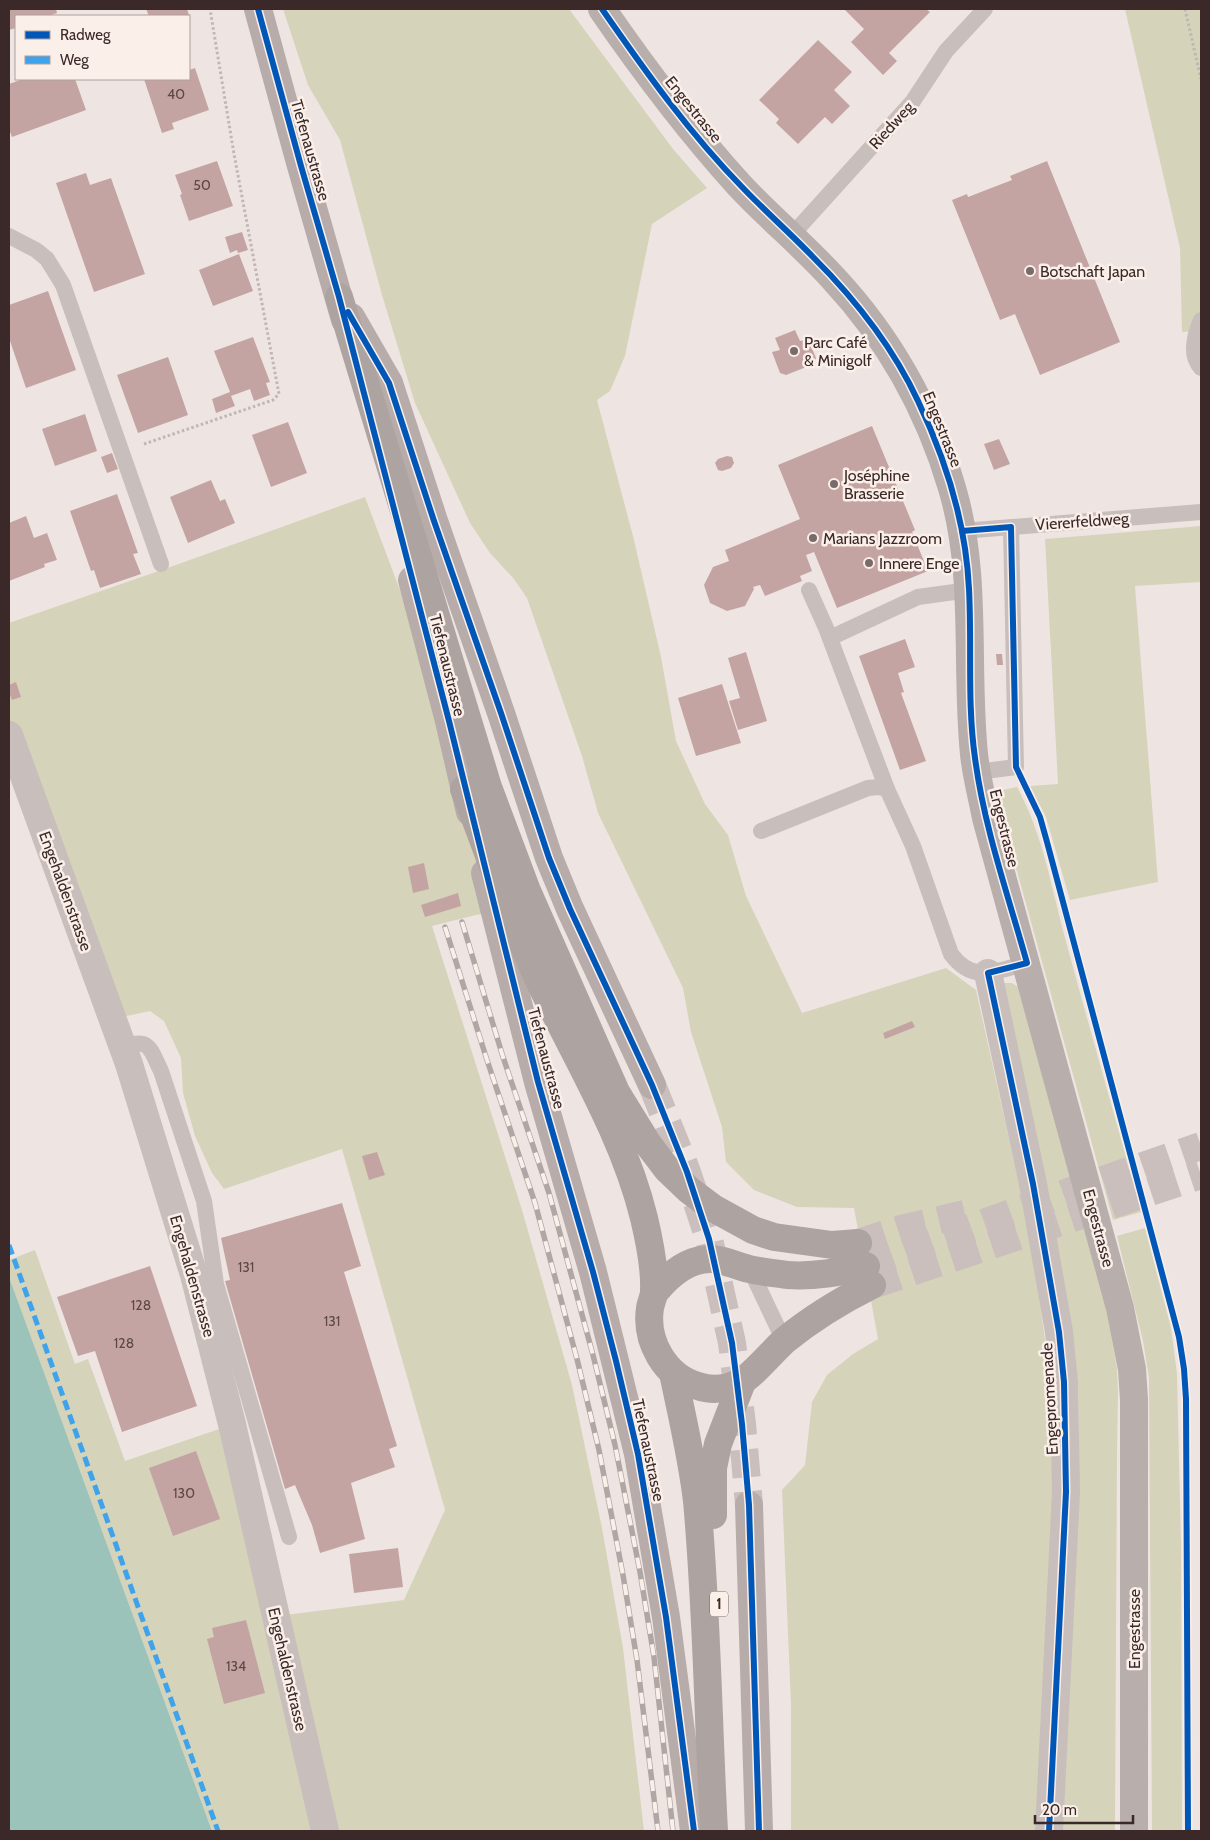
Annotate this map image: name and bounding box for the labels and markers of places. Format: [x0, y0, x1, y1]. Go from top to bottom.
place label: Botschaft Japan [1040, 262, 1145, 281]
marker: Botschaft Japan [1024, 265, 1036, 277]
place label: Parc Café & Minigolf [804, 333, 872, 370]
marker: Parc Café & Minigolf [788, 345, 800, 357]
place label: Joséphine Brasserie [843, 466, 910, 503]
marker: Joséphine Brasserie [828, 478, 840, 490]
place label: Marians Jazzroom [823, 529, 942, 548]
marker: Marians Jazzroom [807, 532, 819, 544]
place label: Innere Enge [879, 554, 959, 573]
marker: Innere Enge [863, 557, 875, 569]

